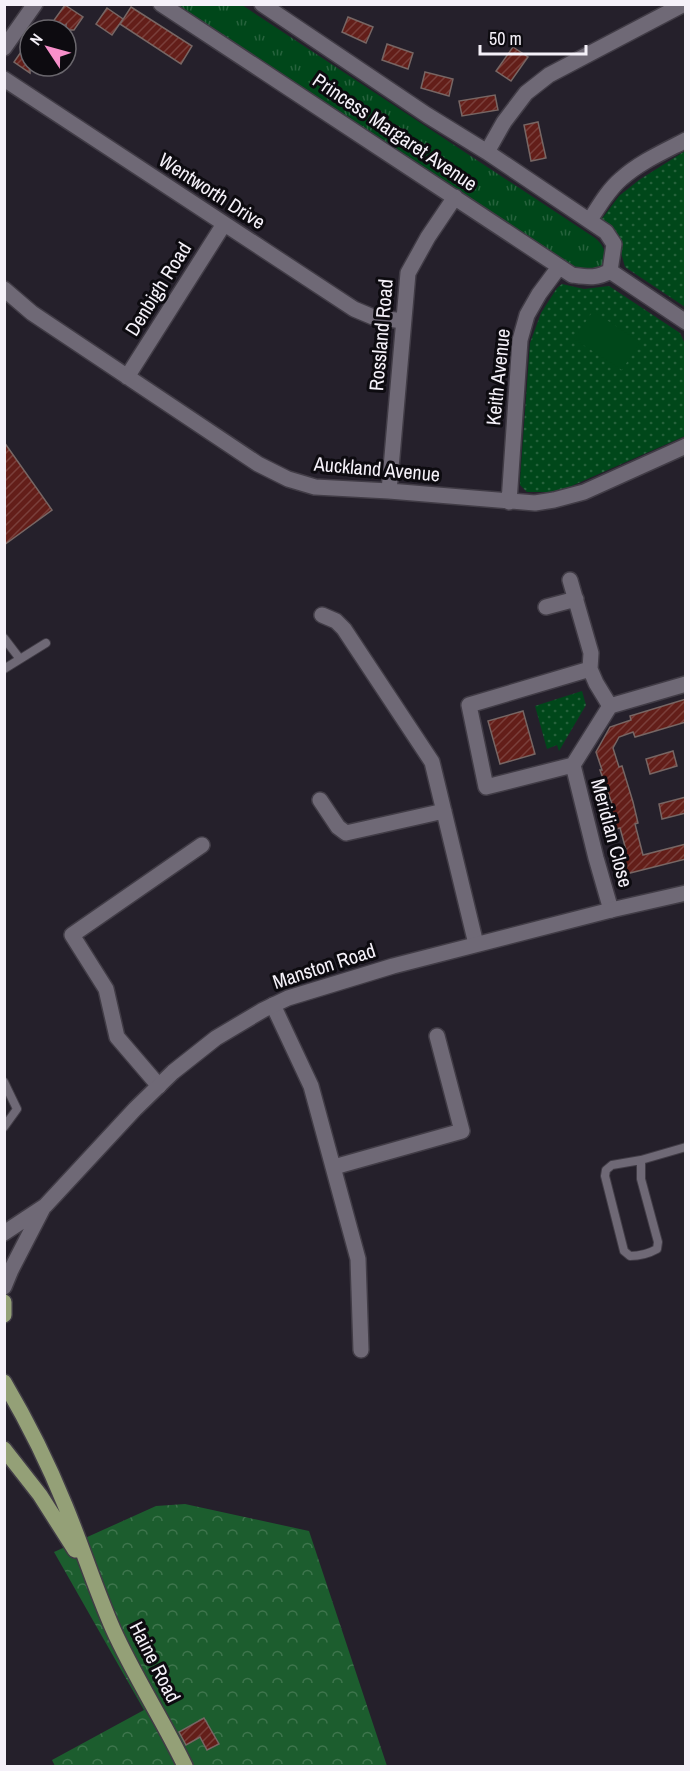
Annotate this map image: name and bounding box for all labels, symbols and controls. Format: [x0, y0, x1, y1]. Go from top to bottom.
north arrow [18, 18, 78, 78]
scale bar [480, 18, 586, 56]
text: 50 m [489, 26, 522, 51]
text: N [24, 29, 48, 49]
street label: Princess Margaret Avenue [308, 66, 483, 197]
street label: Wentworth Drive [154, 146, 271, 235]
street label: Denbigh Road [118, 237, 197, 341]
street label: Rossland Road [362, 278, 399, 392]
street label: Keith Avenue [479, 327, 516, 427]
street label: Auckland Avenue [312, 449, 441, 487]
street label: Meridian Close [585, 776, 640, 890]
street label: Manston Road [269, 936, 379, 995]
street label: Haine Road [124, 1617, 187, 1707]

